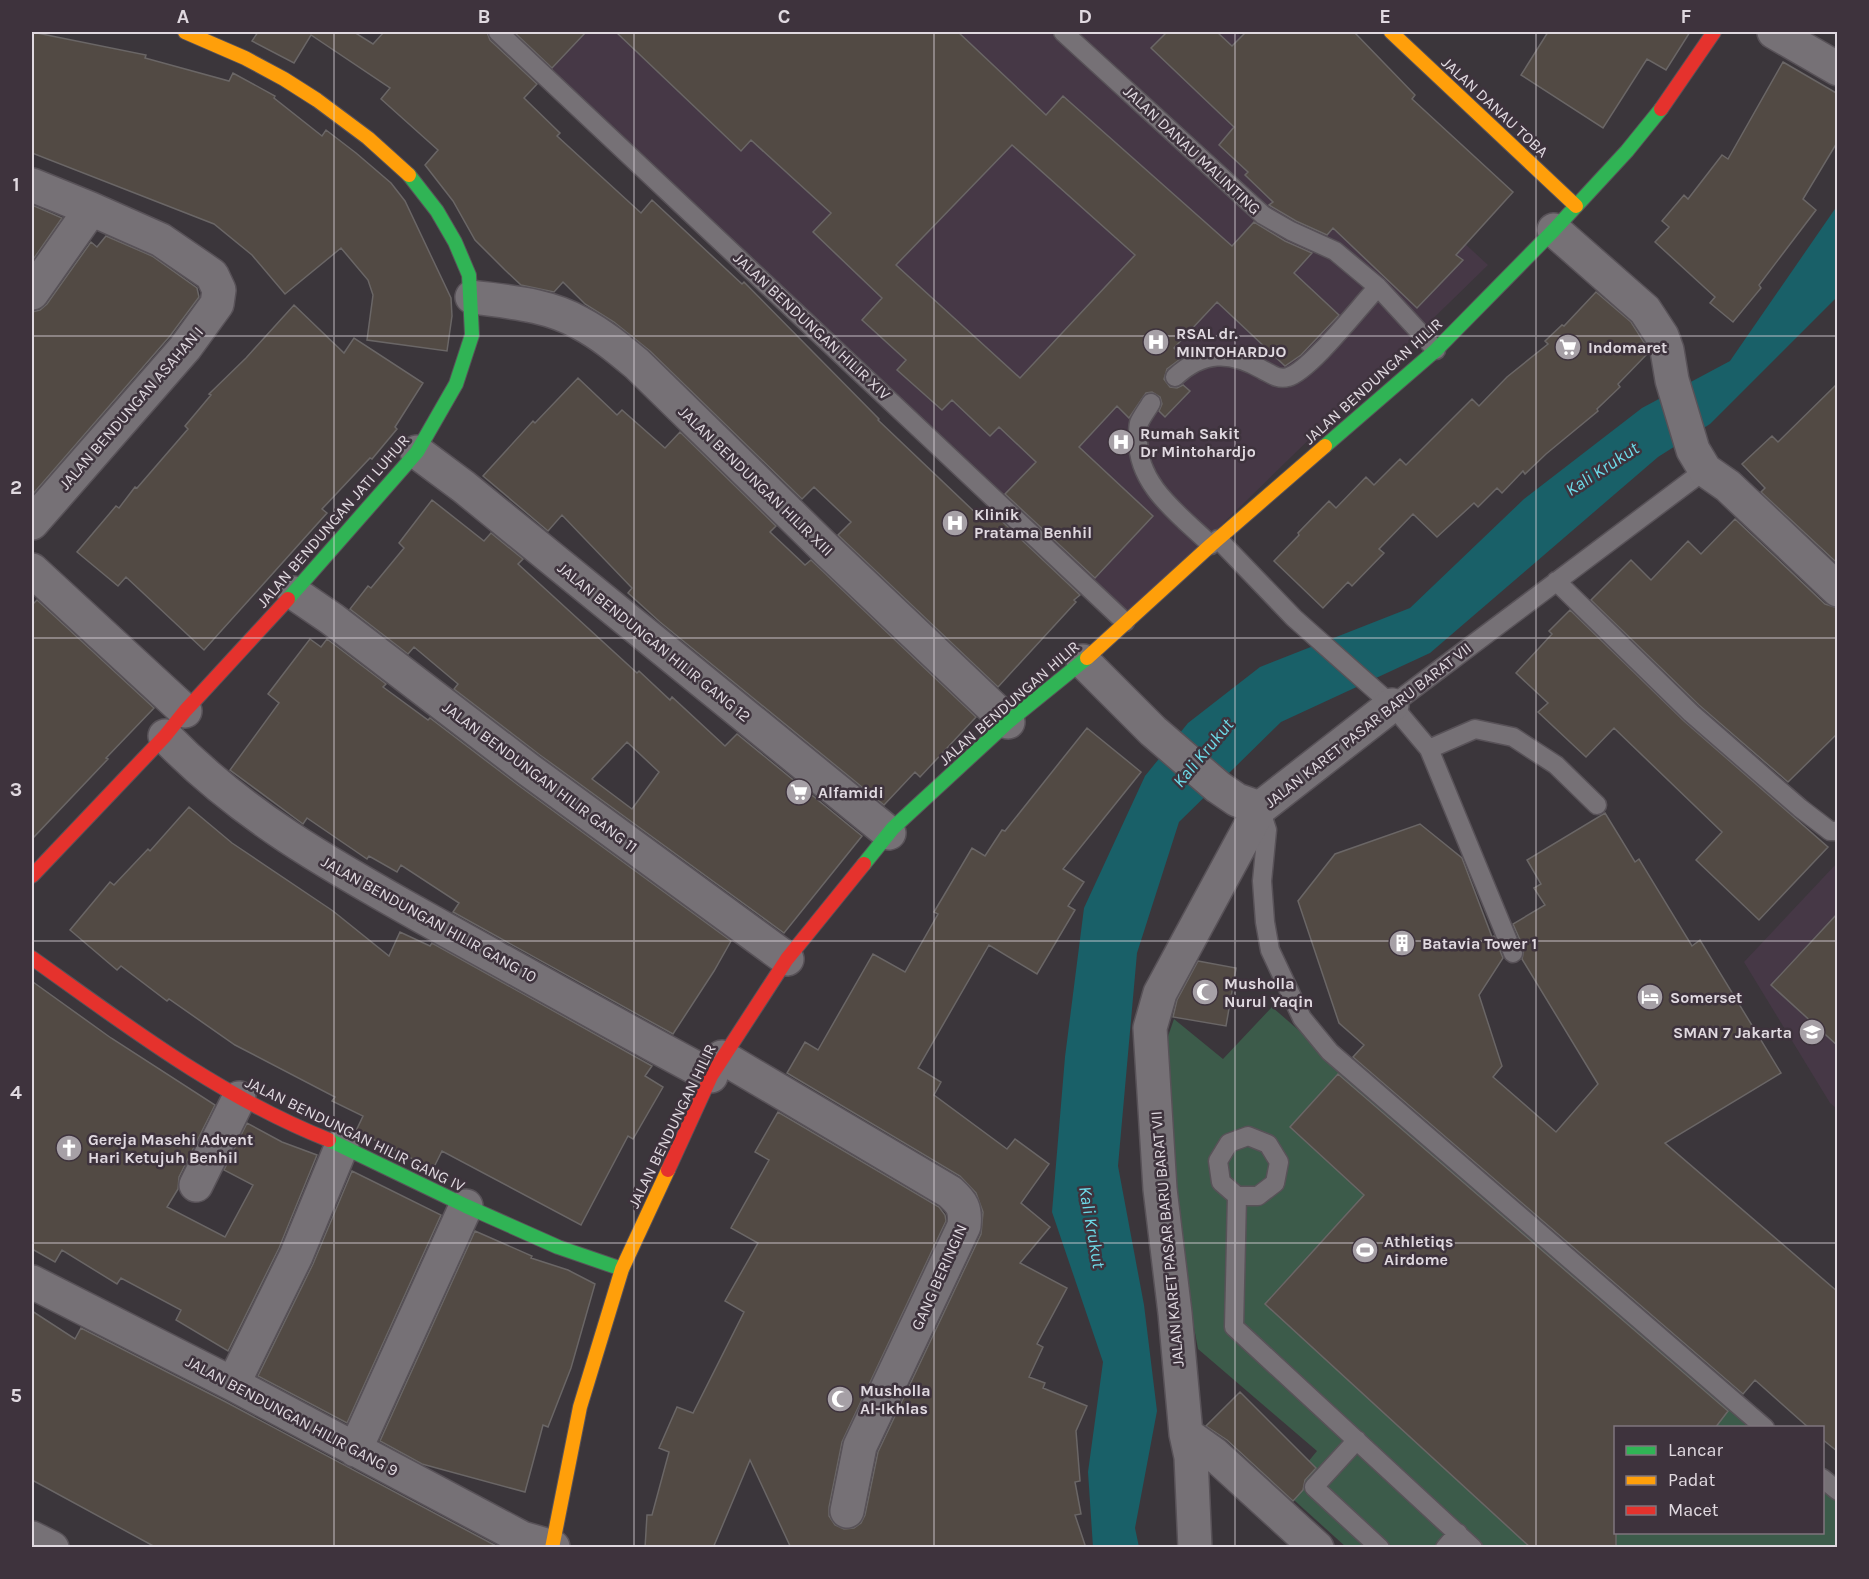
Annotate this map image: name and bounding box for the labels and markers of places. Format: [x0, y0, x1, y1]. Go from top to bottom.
place label: RSAL dr. MINTOHARDJO [1176, 324, 1286, 361]
hospital icon: RSAL dr. MINTOHARDJO [1141, 327, 1171, 357]
supermarket icon: Indomaret [1553, 332, 1583, 362]
place label: Indomaret [1588, 338, 1667, 357]
place label: Rumah Sakit Dr Mintohardjo [1140, 424, 1256, 461]
hospital icon: Rumah Sakit Dr Mintohardjo [1106, 427, 1136, 457]
place label: Klinik Pratama Benhil [974, 505, 1092, 542]
hospital icon: Klinik Pratama Benhil [940, 508, 970, 538]
supermarket icon: Alfamidi [784, 777, 814, 807]
place label: Alfamidi [818, 783, 884, 802]
building icon: Batavia Tower 1 [1387, 928, 1417, 958]
place label: Batavia Tower 1 [1422, 934, 1537, 953]
place label: Musholla Nurul Yaqin [1224, 974, 1313, 1011]
mosque icon: Musholla Nurul Yaqin [1190, 977, 1220, 1007]
hotel icon: Somerset [1635, 982, 1665, 1012]
place label: Somerset [1670, 988, 1742, 1007]
school or university icon: SMAN 7 Jakarta [1797, 1017, 1827, 1047]
place label: SMAN 7 Jakarta [1673, 1023, 1792, 1042]
place label: Gereja Masehi Advent Hari Ketujuh Benhil [88, 1130, 253, 1167]
church icon: Gereja Masehi Advent Hari Ketujuh Benhil [54, 1133, 84, 1163]
place label: Athletiqs Airdome [1384, 1232, 1453, 1269]
sports icon: Athletiqs Airdome [1350, 1235, 1380, 1265]
place label: Musholla Al-Ikhlas [860, 1381, 931, 1418]
mosque icon: Musholla Al-Ikhlas [825, 1384, 855, 1414]

